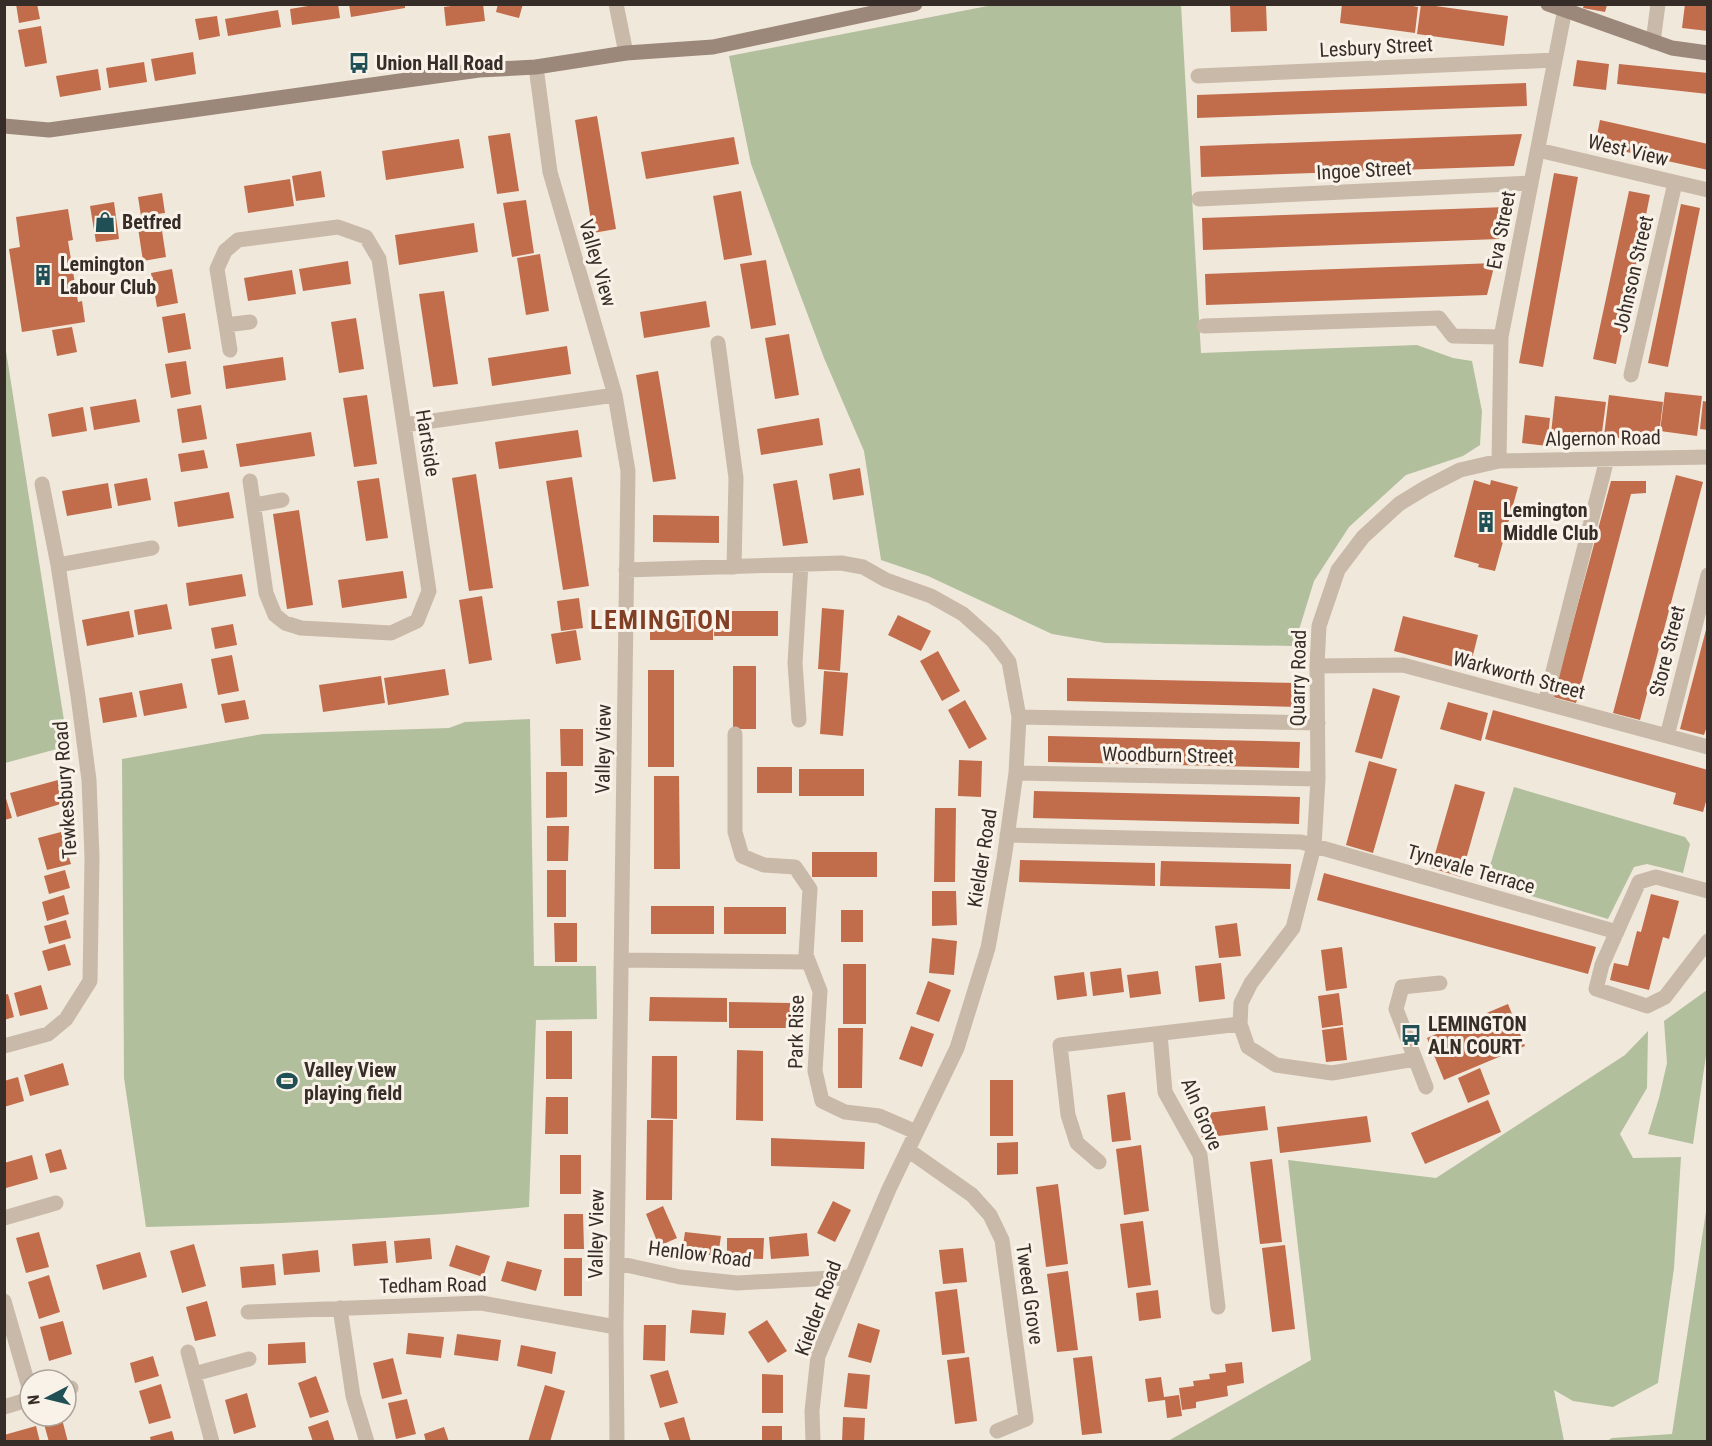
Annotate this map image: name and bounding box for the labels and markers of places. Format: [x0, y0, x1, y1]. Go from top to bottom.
bus stop icon: Union Hall Road [347, 51, 371, 75]
place label: Union Hall Road [376, 51, 503, 75]
shop icon: Betfred [93, 210, 117, 234]
place label: Betfred [122, 210, 181, 234]
place label: Lemington Labour Club [60, 252, 156, 299]
building icon: Lemington Labour Club [31, 263, 55, 287]
place label: Lemington Middle Club [1503, 498, 1599, 545]
building icon: Lemington Middle Club [1474, 510, 1498, 534]
place label: LEMINGTON ALN COURT [1428, 1012, 1527, 1059]
bus stop icon: LEMINGTON ALN COURT [1399, 1023, 1423, 1047]
place label: Valley View playing field [304, 1058, 402, 1105]
sports icon: Valley View playing field [275, 1069, 299, 1093]

